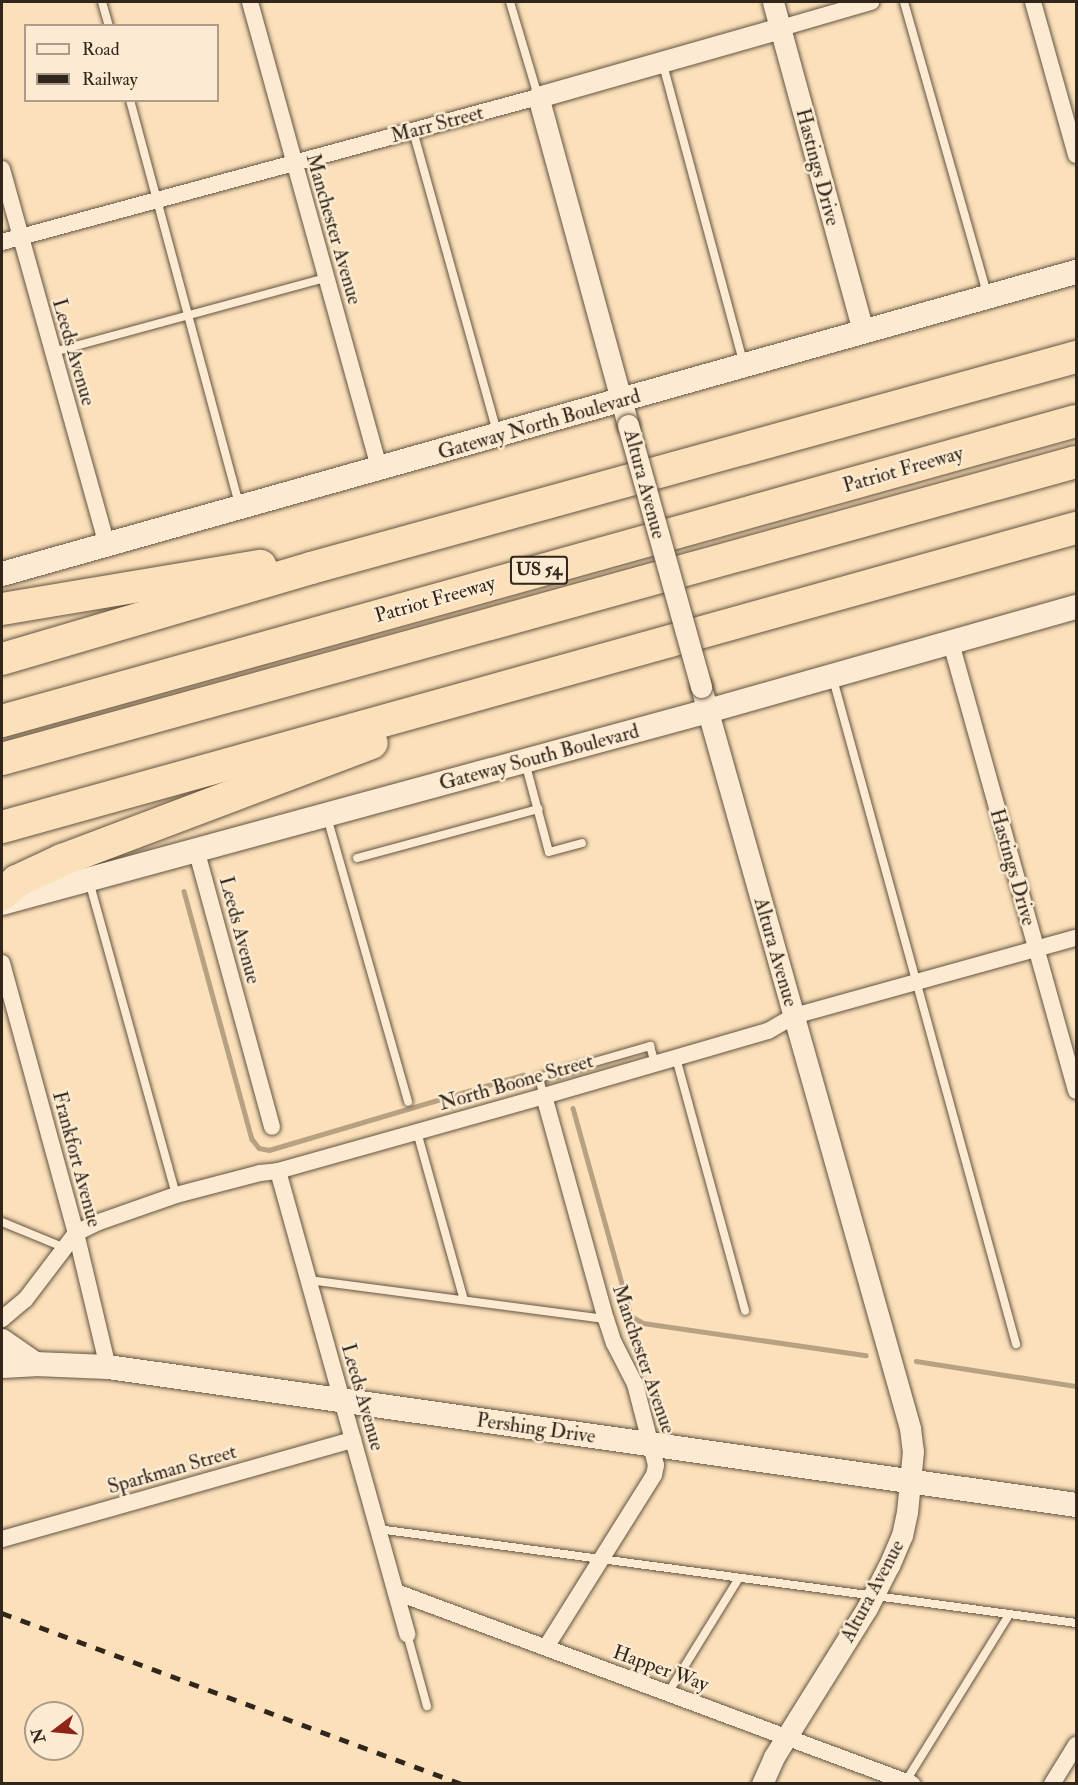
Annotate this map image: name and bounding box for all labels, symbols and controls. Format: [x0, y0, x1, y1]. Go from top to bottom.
legend [24, 24, 219, 102]
text: Road [82, 38, 120, 61]
text: Railway [82, 68, 138, 91]
street label: Marr Street [388, 100, 486, 148]
street label: Hastings Drive [791, 106, 845, 228]
street label: Manchester Avenue [301, 151, 367, 307]
street label: Leeds Avenue [47, 296, 101, 408]
street label: Gateway North Boulevard [435, 384, 643, 464]
street label: Altura Avenue [619, 427, 671, 541]
street label: Patriot Freeway [840, 440, 966, 498]
road number: US 54 [509, 555, 569, 585]
street label: Patriot Freeway [372, 570, 498, 628]
street label: Gateway South Boulevard [436, 719, 642, 795]
street label: Hastings Drive [985, 806, 1041, 928]
street label: Leeds Avenue [214, 874, 266, 986]
street label: Altura Avenue [749, 895, 803, 1009]
street label: North Boone Street [436, 1049, 596, 1115]
street label: Frankfort Avenue [47, 1088, 107, 1230]
street label: Manchester Avenue [607, 1281, 681, 1437]
street label: Leeds Avenue [336, 1341, 390, 1453]
street label: Pershing Drive [475, 1408, 597, 1448]
street label: Sparkman Street [105, 1439, 239, 1499]
street label: Altura Avenue [835, 1536, 909, 1646]
street label: Happer Way [610, 1640, 712, 1696]
north arrow [24, 1701, 84, 1761]
text: N [27, 1726, 50, 1745]

